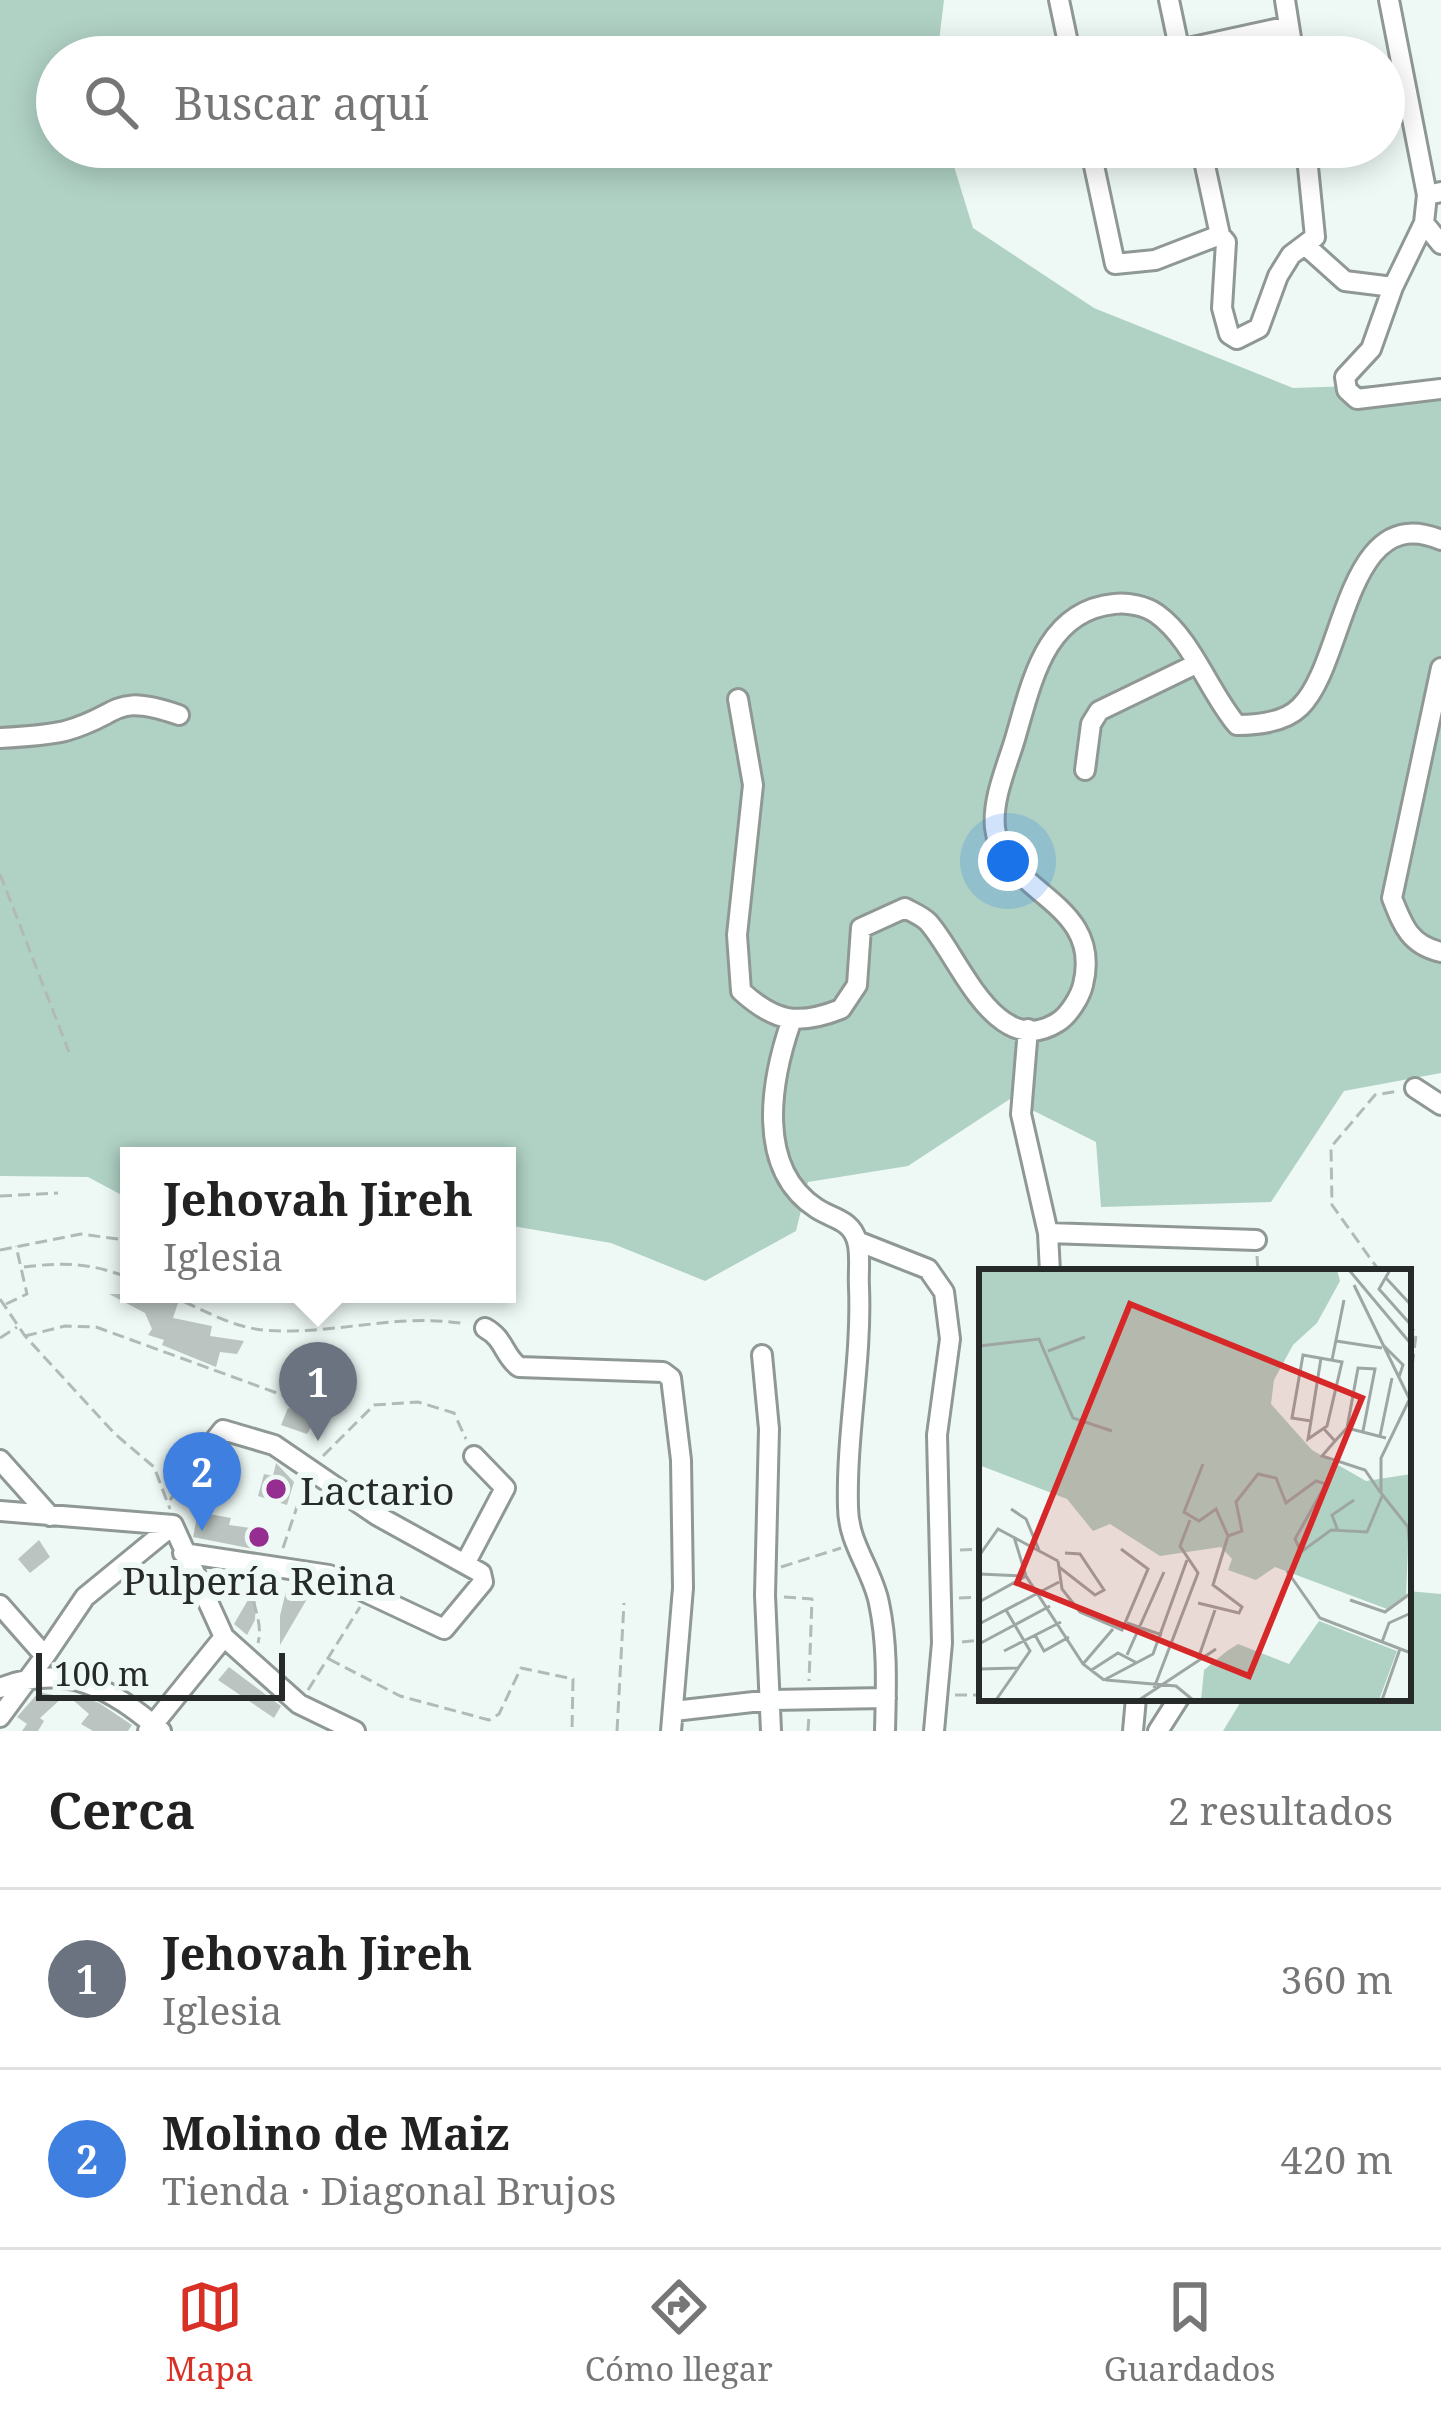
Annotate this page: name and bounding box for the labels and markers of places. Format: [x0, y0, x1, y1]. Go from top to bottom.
pin: 1 [279, 1342, 357, 1441]
pin: 2 [163, 1432, 241, 1531]
place label: Lactario [300, 1463, 454, 1516]
marker: Lactario [263, 1476, 289, 1502]
marker: Pulpería Reina [246, 1524, 272, 1550]
place label: Pulpería Reina [122, 1553, 396, 1606]

